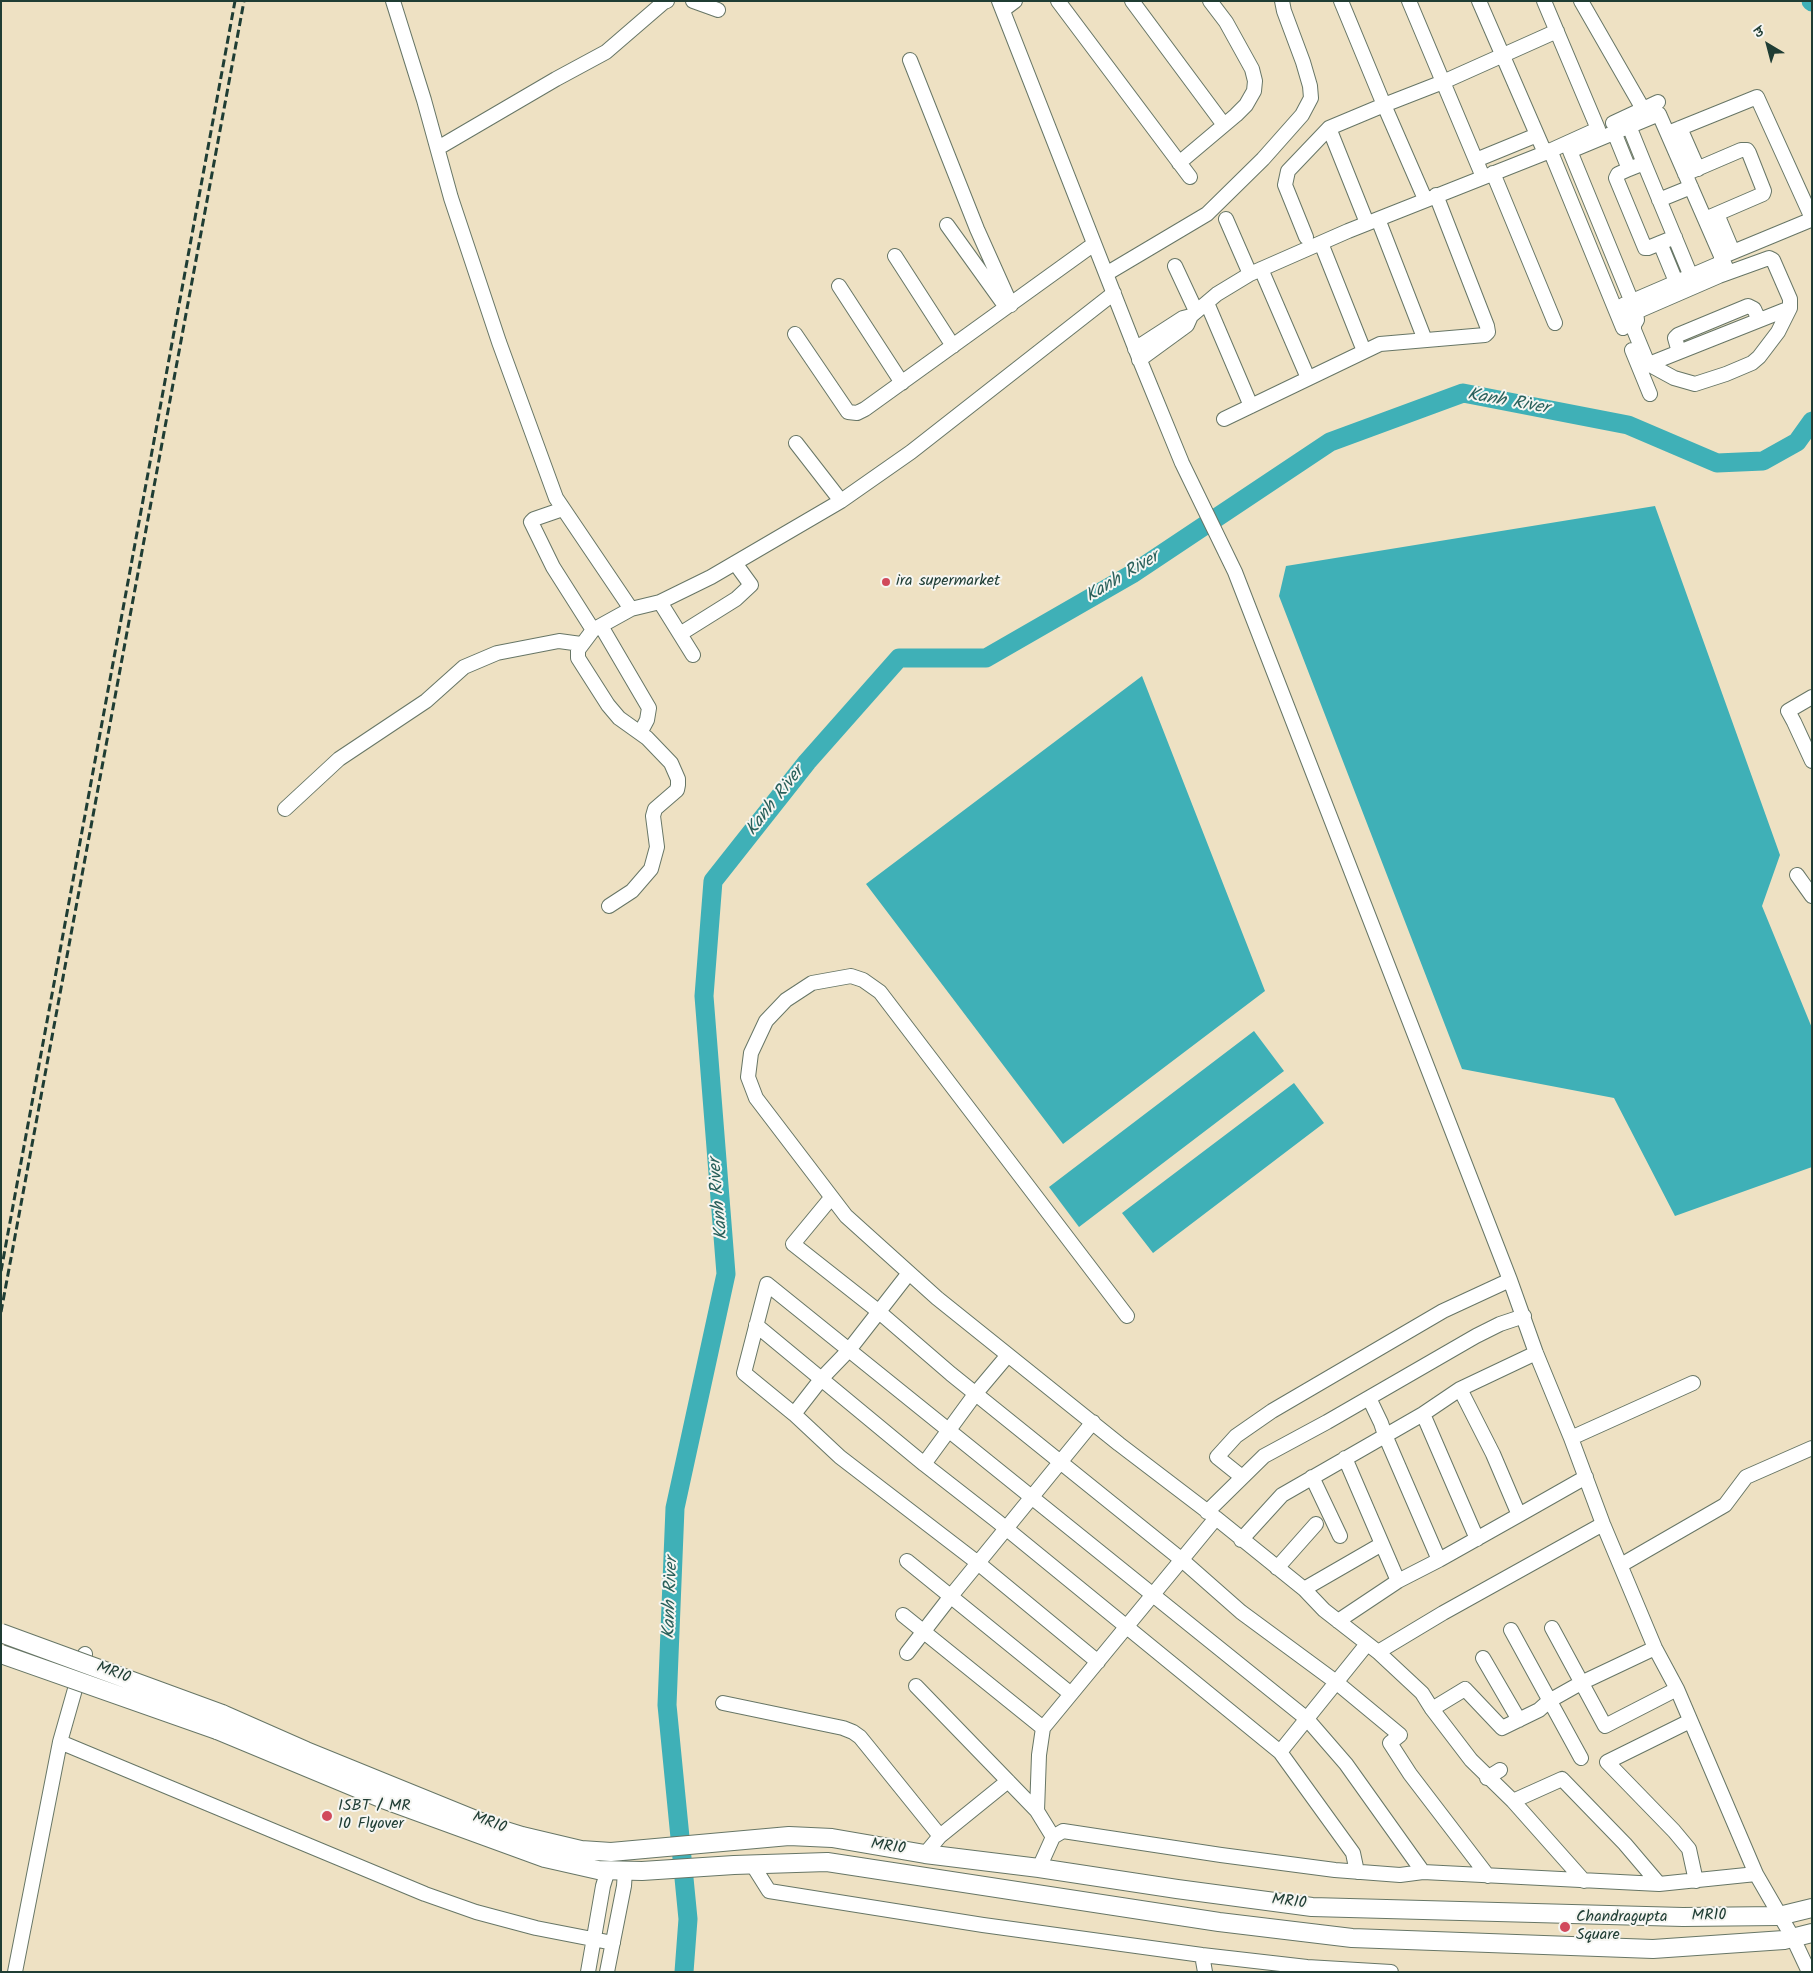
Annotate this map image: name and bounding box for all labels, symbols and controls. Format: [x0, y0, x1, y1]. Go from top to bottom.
north arrow [1743, 20, 1793, 70]
text: उ [1749, 22, 1769, 44]
water label: Kanh River [1466, 385, 1550, 421]
water label: Kanh River [1082, 548, 1164, 608]
place label: ira supermarket [896, 572, 1000, 592]
marker: ira supermarket [880, 576, 892, 588]
water label: Kanh River [742, 763, 810, 841]
water label: Kanh River [706, 1157, 734, 1241]
water label: Kanh River [660, 1557, 684, 1639]
street label: MR10 [93, 1659, 133, 1689]
place label: ISBT / MR 10 Flyover [338, 1797, 411, 1835]
marker: ISBT / MR 10 Flyover [320, 1809, 334, 1823]
street label: MR10 [469, 1809, 509, 1839]
street label: MR10 [869, 1836, 907, 1860]
street label: MR10 [1270, 1891, 1308, 1915]
street label: MR10 [1691, 1907, 1727, 1927]
place label: Chandragupta Square [1576, 1908, 1668, 1946]
marker: Chandragupta Square [1558, 1920, 1572, 1934]

